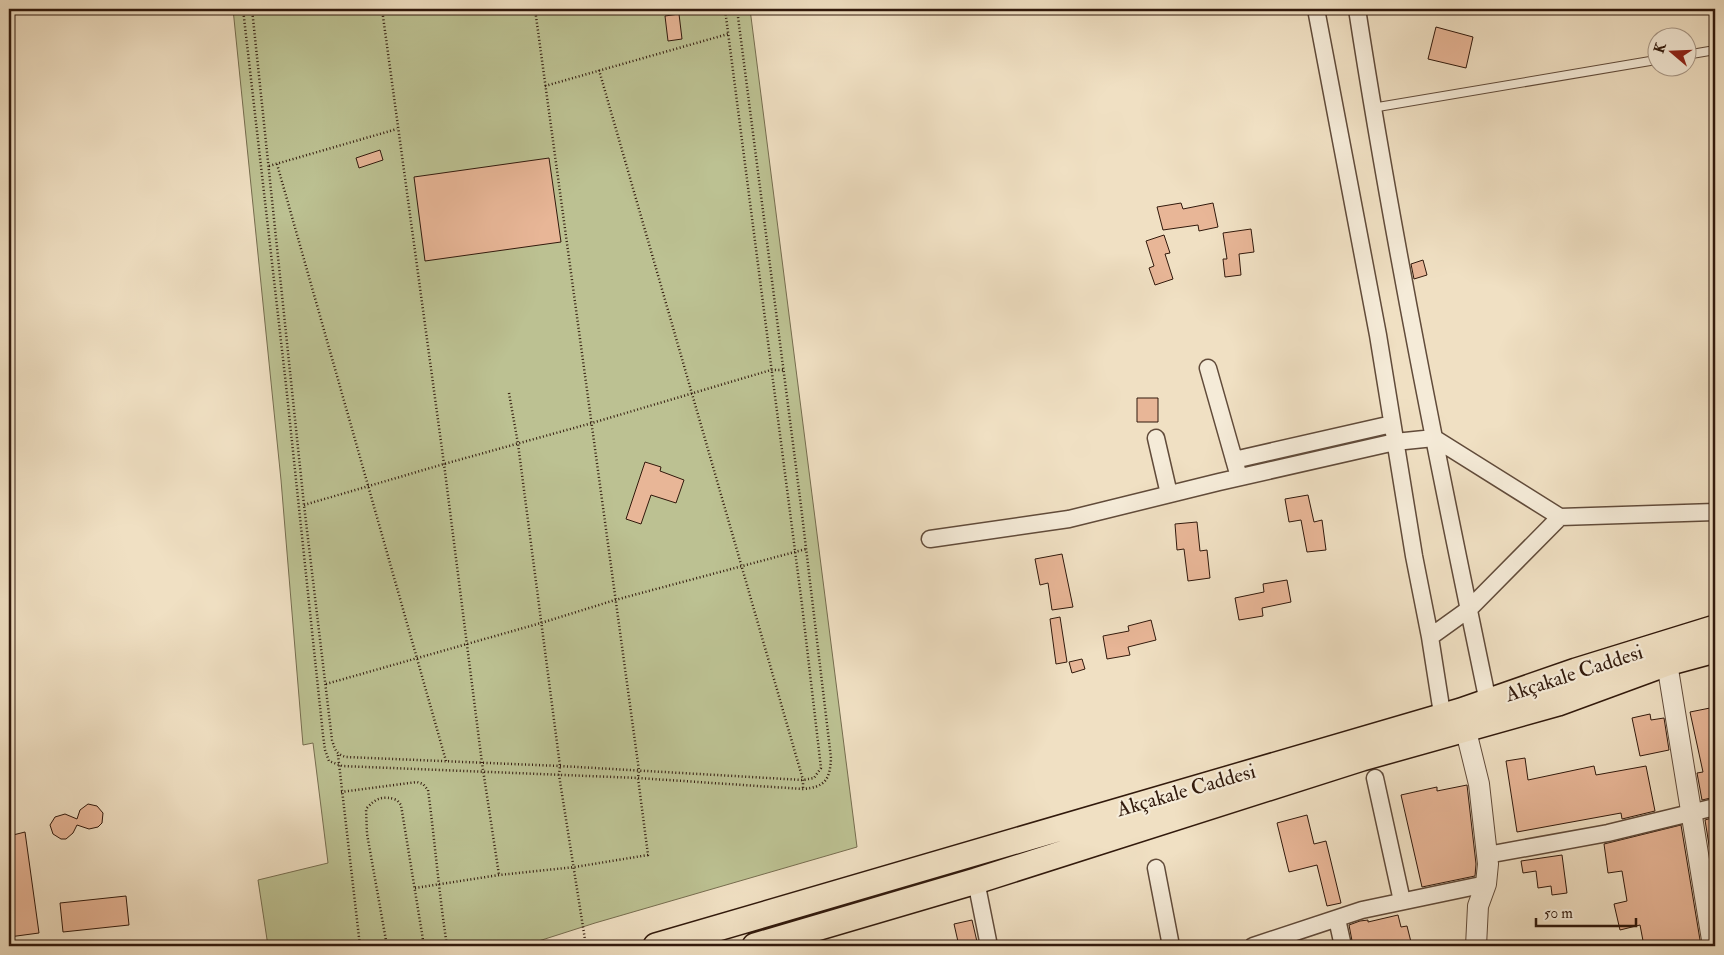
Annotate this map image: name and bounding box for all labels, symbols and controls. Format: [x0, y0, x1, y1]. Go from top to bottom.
north arrow [1646, 28, 1696, 78]
text: K [1651, 39, 1670, 55]
street label: Akçakale Caddesi [1501, 638, 1647, 709]
street label: Akçakale Caddesi [1113, 758, 1259, 823]
scale bar [1536, 895, 1636, 927]
text: 50 m [1544, 904, 1573, 923]

